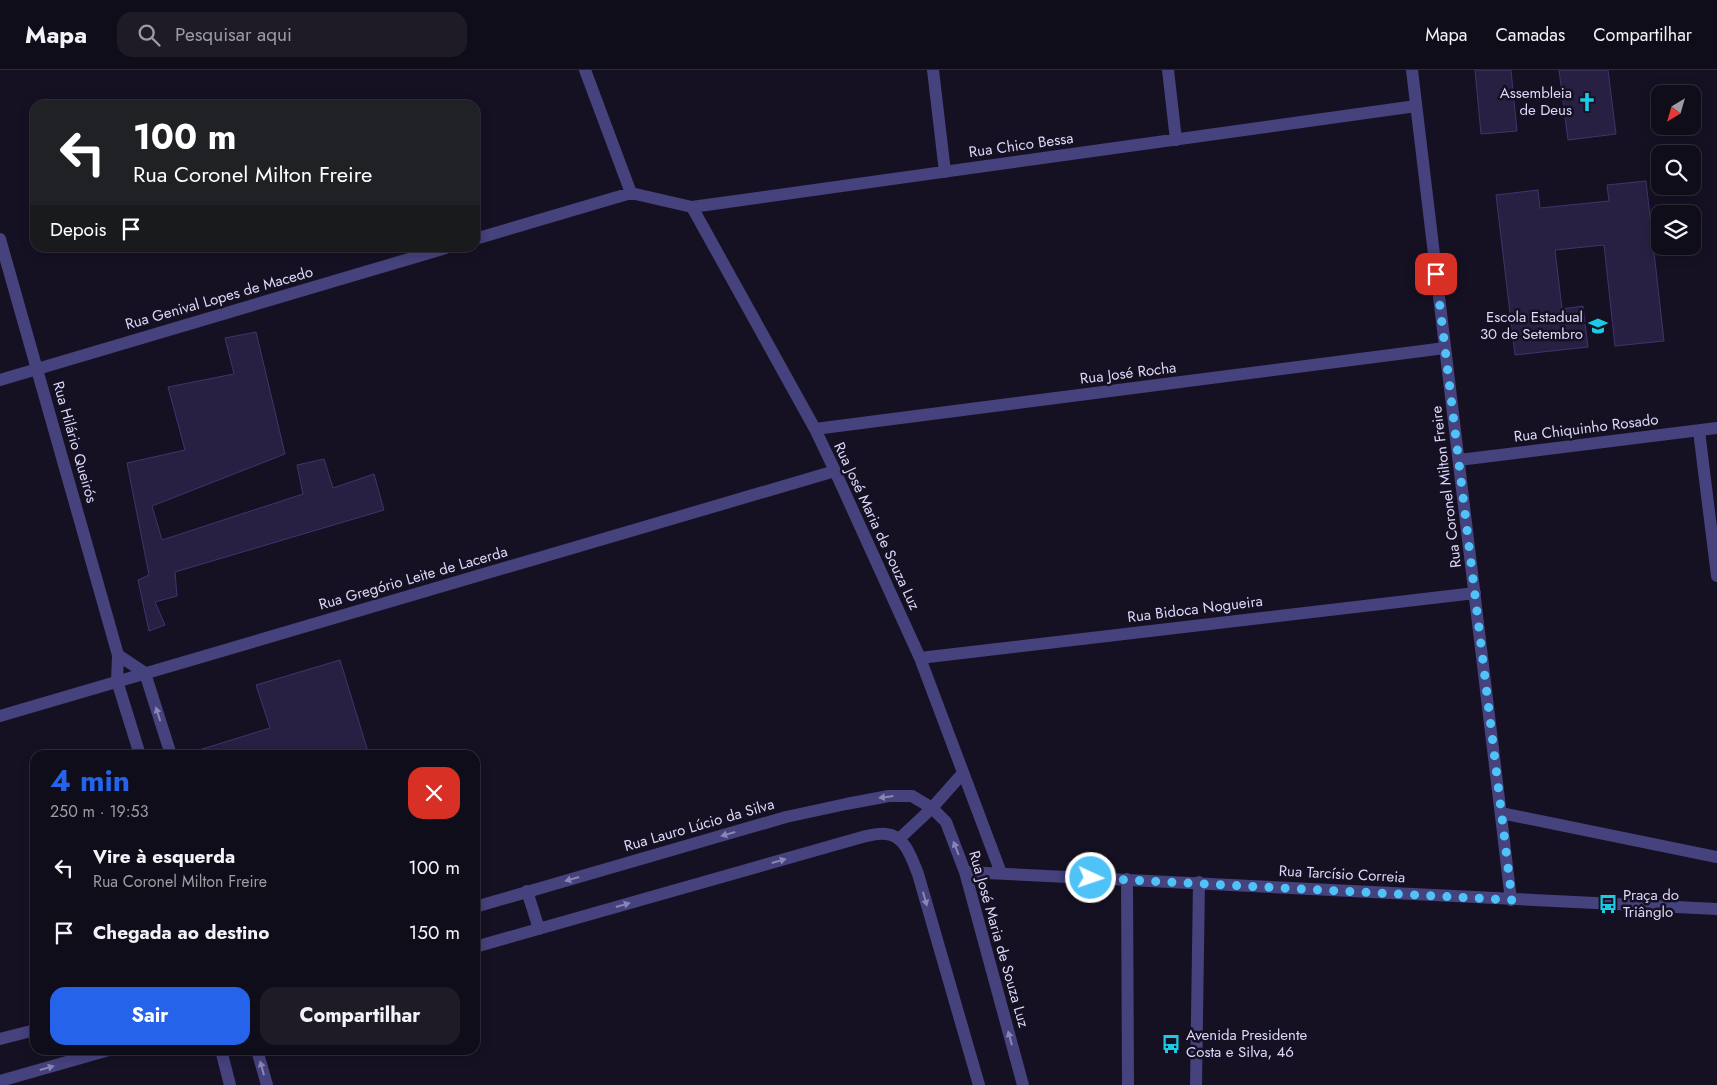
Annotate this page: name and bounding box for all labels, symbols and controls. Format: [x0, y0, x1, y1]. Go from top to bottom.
search box [117, 12, 467, 57]
text: Mapa [25, 17, 87, 52]
icon: search [135, 21, 163, 49]
text: Pesquisar aqui [175, 21, 292, 48]
text: Mapa [1425, 22, 1467, 48]
text: Camadas [1495, 22, 1565, 48]
text: Compartilhar [1593, 22, 1692, 48]
place label: Assembleia de Deus [1500, 82, 1572, 121]
north arrow [1651, 85, 1701, 135]
map controls [1651, 85, 1701, 255]
church icon: Assembleia de Deus [1576, 91, 1598, 113]
text: 100 m [133, 112, 236, 162]
icon: left [50, 120, 115, 185]
street label: Rua Chico Bessa [967, 127, 1075, 163]
button: search [1651, 145, 1701, 195]
text: Rua Coronel Milton Freire [133, 158, 372, 190]
button: layers [1651, 205, 1701, 255]
icon: arrive [117, 215, 145, 243]
text: Depois [50, 216, 107, 243]
pin [1415, 253, 1457, 295]
icon: arrive [1422, 260, 1450, 288]
street label: Rua Genival Lopes de Macedo [123, 261, 315, 335]
place label: Escola Estadual 30 de Setembro [1480, 306, 1583, 345]
school or university icon: Escola Estadual 30 de Setembro [1587, 315, 1609, 337]
street label: Rua José Rocha [1079, 356, 1177, 390]
street label: Rua Hilário Queirós [47, 379, 103, 505]
street label: Rua Coronel Milton Freire [1425, 404, 1467, 569]
street label: Rua Chiquinho Rosado [1512, 408, 1660, 448]
street label: Rua José Maria de Souza Luz [828, 438, 926, 614]
street label: Rua Gregório Leite de Lacerda [316, 540, 510, 616]
street label: Rua Bidoca Nogueira [1126, 590, 1264, 628]
one-way arrow [154, 706, 162, 721]
text: 4 min [50, 759, 130, 802]
button: close [408, 767, 460, 819]
street label: Rua Lauro Lúcio da Silva [621, 793, 777, 857]
one-way arrow [878, 793, 894, 801]
text: 250 m · 19:53 [50, 800, 148, 823]
one-way arrow [721, 830, 736, 838]
one-way arrow [952, 840, 960, 855]
text: Vire à esquerda [93, 843, 235, 870]
street label: Rua José Maria de Souza Luz [963, 848, 1035, 1030]
position arrow [1064, 851, 1116, 903]
icon: left [50, 854, 78, 882]
text: 100 m [408, 854, 460, 881]
one-way arrow [772, 857, 787, 865]
street label: Rua Tarcísio Correia [1278, 860, 1406, 888]
text: Rua Coronel Milton Freire [93, 870, 267, 893]
one-way arrow [565, 875, 580, 883]
place label: Praça do Triânglo [1623, 884, 1679, 923]
one-way arrow [922, 892, 930, 907]
bus stop icon: Praça do Triânglo [1597, 893, 1619, 915]
one-way arrow [615, 901, 630, 909]
icon: arrive [50, 919, 78, 947]
text: Chegada ao destino [93, 919, 269, 946]
text: 150 m [409, 919, 460, 946]
button: Sair [50, 987, 250, 1045]
button: Compartilhar [260, 987, 460, 1045]
place label: Avenida Presidente Costa e Silva, 46 [1186, 1024, 1308, 1063]
one-way arrow [1006, 1030, 1014, 1045]
bus stop icon: Avenida Presidente Costa e Silva, 46 [1160, 1033, 1182, 1055]
one-way arrow [258, 1060, 266, 1075]
one-way arrow [39, 1063, 54, 1071]

